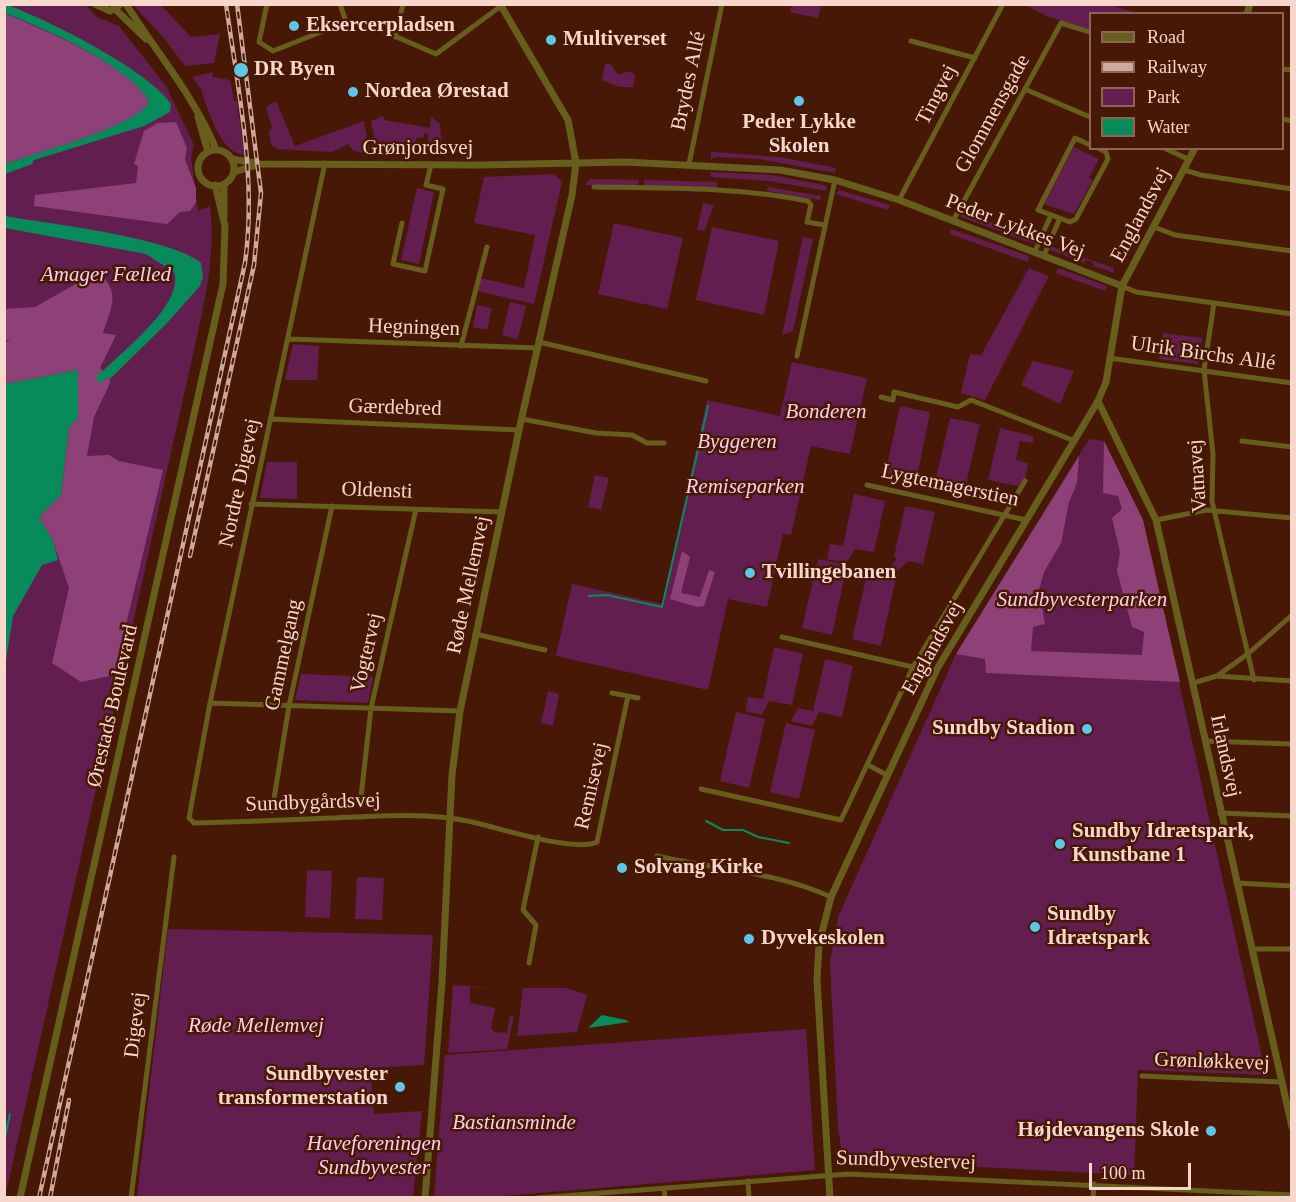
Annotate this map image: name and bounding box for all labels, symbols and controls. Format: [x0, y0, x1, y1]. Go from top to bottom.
legend [1089, 12, 1284, 150]
place label: Eksercerpladsen [306, 13, 455, 39]
marker: Eksercerpladsen [287, 19, 301, 33]
place label: Multiverset [563, 27, 667, 53]
text: Road [1147, 27, 1185, 47]
street label: Brydes Allé [666, 29, 712, 133]
marker: Multiverset [544, 33, 558, 47]
street label: Glommensgade [950, 50, 1036, 178]
place label: DR Byen [254, 57, 335, 83]
text: Railway [1147, 57, 1207, 77]
marker: DR Byen [232, 61, 250, 79]
street label: Tingvej [911, 61, 963, 129]
place label: Nordea Ørestad [365, 79, 509, 105]
marker: Nordea Ørestad [346, 85, 360, 99]
text: Park [1147, 87, 1180, 107]
marker: Peder Lykke Skolen [792, 94, 806, 108]
place label: Peder Lykke Skolen [742, 110, 856, 160]
text: Water [1147, 117, 1190, 137]
street label: Grønjordsvej [363, 135, 473, 161]
street label: Englandsvej [1106, 163, 1176, 267]
street label: Peder Lykkes Vej [942, 189, 1088, 265]
park label: Amager Fælled [41, 262, 171, 288]
street label: Hegningen [368, 314, 460, 342]
street label: Ulrik Birchs Allé [1129, 331, 1277, 377]
street label: Gærdebred [348, 394, 442, 422]
park label: Bonderen [786, 399, 866, 425]
street label: Nordre Digevej [214, 416, 266, 550]
park label: Byggeren [697, 429, 777, 455]
street label: Vatnavej [1183, 438, 1213, 514]
street label: Lygtemagerstien [879, 459, 1021, 513]
park label: Remiseparken [686, 474, 804, 500]
street label: Oldensti [341, 477, 413, 505]
street label: Røde Mellemvej [442, 514, 496, 656]
place label: Tvillingebanen [762, 560, 896, 586]
marker: Tvillingebanen [743, 566, 757, 580]
park label: Sundbyvesterparken [997, 587, 1167, 613]
street label: Englandsvej [897, 596, 969, 700]
street label: Gammelgang [260, 597, 308, 713]
street label: Vogtervej [346, 611, 388, 695]
street label: Ørestads Boulevard [82, 622, 144, 790]
street label: Irlandsvej [1204, 712, 1246, 800]
place label: Sundby Stadion [932, 716, 1075, 742]
marker: Sundby Stadion [1080, 722, 1094, 736]
street label: Remisevej [570, 740, 614, 832]
street label: Sundbygårdsvej [245, 788, 381, 818]
place label: Sundby Idrætspark, Kunstbane 1 [1072, 819, 1254, 869]
marker: Sundby Idrætspark, Kunstbane 1 [1053, 837, 1067, 851]
place label: Solvang Kirke [634, 855, 763, 881]
marker: Solvang Kirke [615, 861, 629, 875]
place label: Sundby Idrætspark [1047, 902, 1150, 952]
marker: Sundby Idrætspark [1028, 920, 1042, 934]
place label: Dyvekeskolen [761, 926, 885, 952]
marker: Dyvekeskolen [742, 932, 756, 946]
street label: Digevej [119, 990, 153, 1060]
park label: Røde Mellemvej [188, 1013, 324, 1039]
street label: Grønløkkevej [1154, 1047, 1270, 1077]
place label: Sundbyvester transformerstation [218, 1062, 388, 1112]
marker: Sundbyvester transformerstation [393, 1080, 407, 1094]
park label: Bastiansminde [452, 1110, 576, 1136]
place label: Højdevangens Skole [1018, 1118, 1199, 1144]
marker: Højdevangens Skole [1204, 1124, 1218, 1138]
park label: Haveforeningen Sundbyvester [307, 1131, 441, 1181]
street label: Sundbyvestervej [836, 1146, 976, 1176]
scale bar [1092, 1151, 1194, 1189]
text: 100 m [1100, 1163, 1146, 1183]

